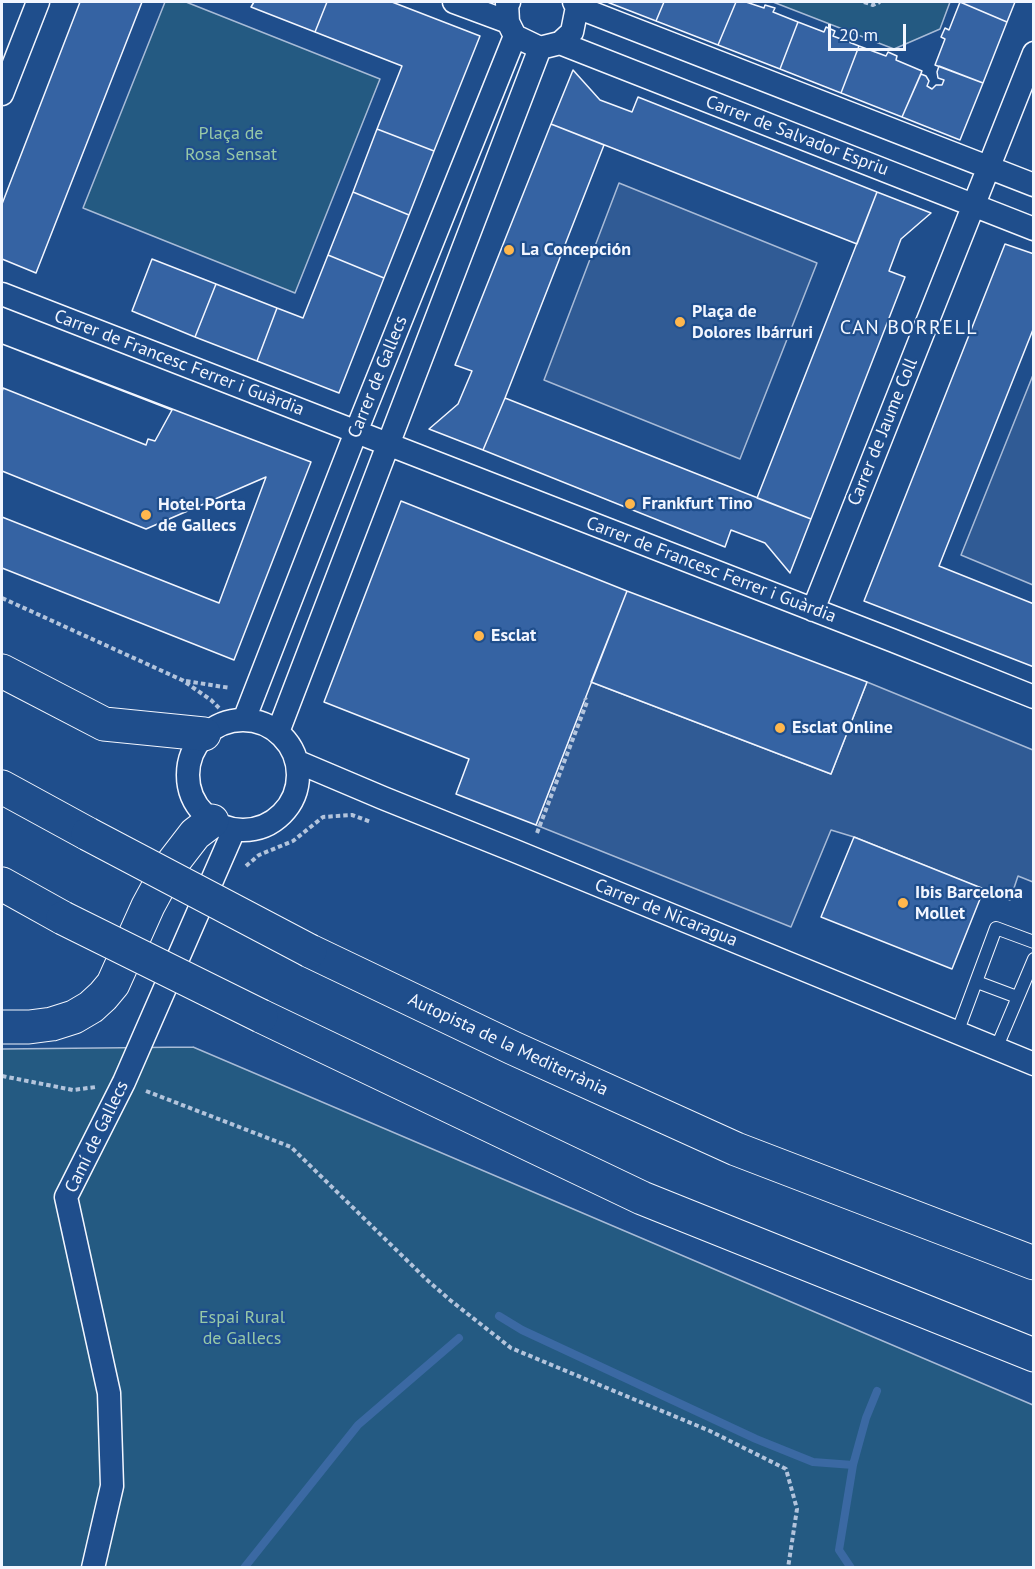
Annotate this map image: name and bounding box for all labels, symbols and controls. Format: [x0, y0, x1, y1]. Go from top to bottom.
scale bar [831, 12, 909, 50]
text: 20 m [839, 23, 878, 46]
street label: Carrer de Salvador Espriu [703, 91, 891, 181]
park label: Plaça de Rosa Sensat [185, 123, 277, 166]
place label: La Concepción [521, 239, 631, 261]
marker: La Concepción [502, 243, 516, 257]
place label: Plaça de Dolores Ibárruri [692, 301, 813, 344]
street label: Carrer de Francesc Ferrer i Guàrdia [51, 305, 307, 421]
street label: Carrer de Gallecs [344, 313, 412, 441]
marker: Plaça de Dolores Ibárruri [673, 315, 687, 329]
district label: CAN BORRELL [840, 316, 978, 340]
street label: Carrer de Jaume Coll [844, 355, 922, 509]
place label: Frankfurt Tino [642, 493, 753, 515]
place label: Hotel Porta de Gallecs [158, 494, 246, 536]
marker: Frankfurt Tino [623, 497, 637, 511]
marker: Hotel Porta de Gallecs [139, 508, 153, 522]
street label: Carrer de Francesc Ferrer i Guàrdia [583, 512, 839, 628]
place label: Esclat [491, 625, 536, 647]
marker: Esclat [472, 629, 486, 643]
place label: Esclat Online [792, 717, 893, 739]
marker: Esclat Online [773, 721, 787, 735]
street label: Carrer de Nicaragua [591, 874, 741, 952]
place label: Ibis Barcelona Mollet [915, 882, 1023, 924]
marker: Ibis Barcelona Mollet [896, 896, 910, 910]
street label: Autopista de la Mediterrània [405, 989, 611, 1101]
street label: Camí de Gallecs [61, 1077, 133, 1197]
park label: Espai Rural de Gallecs [199, 1307, 285, 1350]

